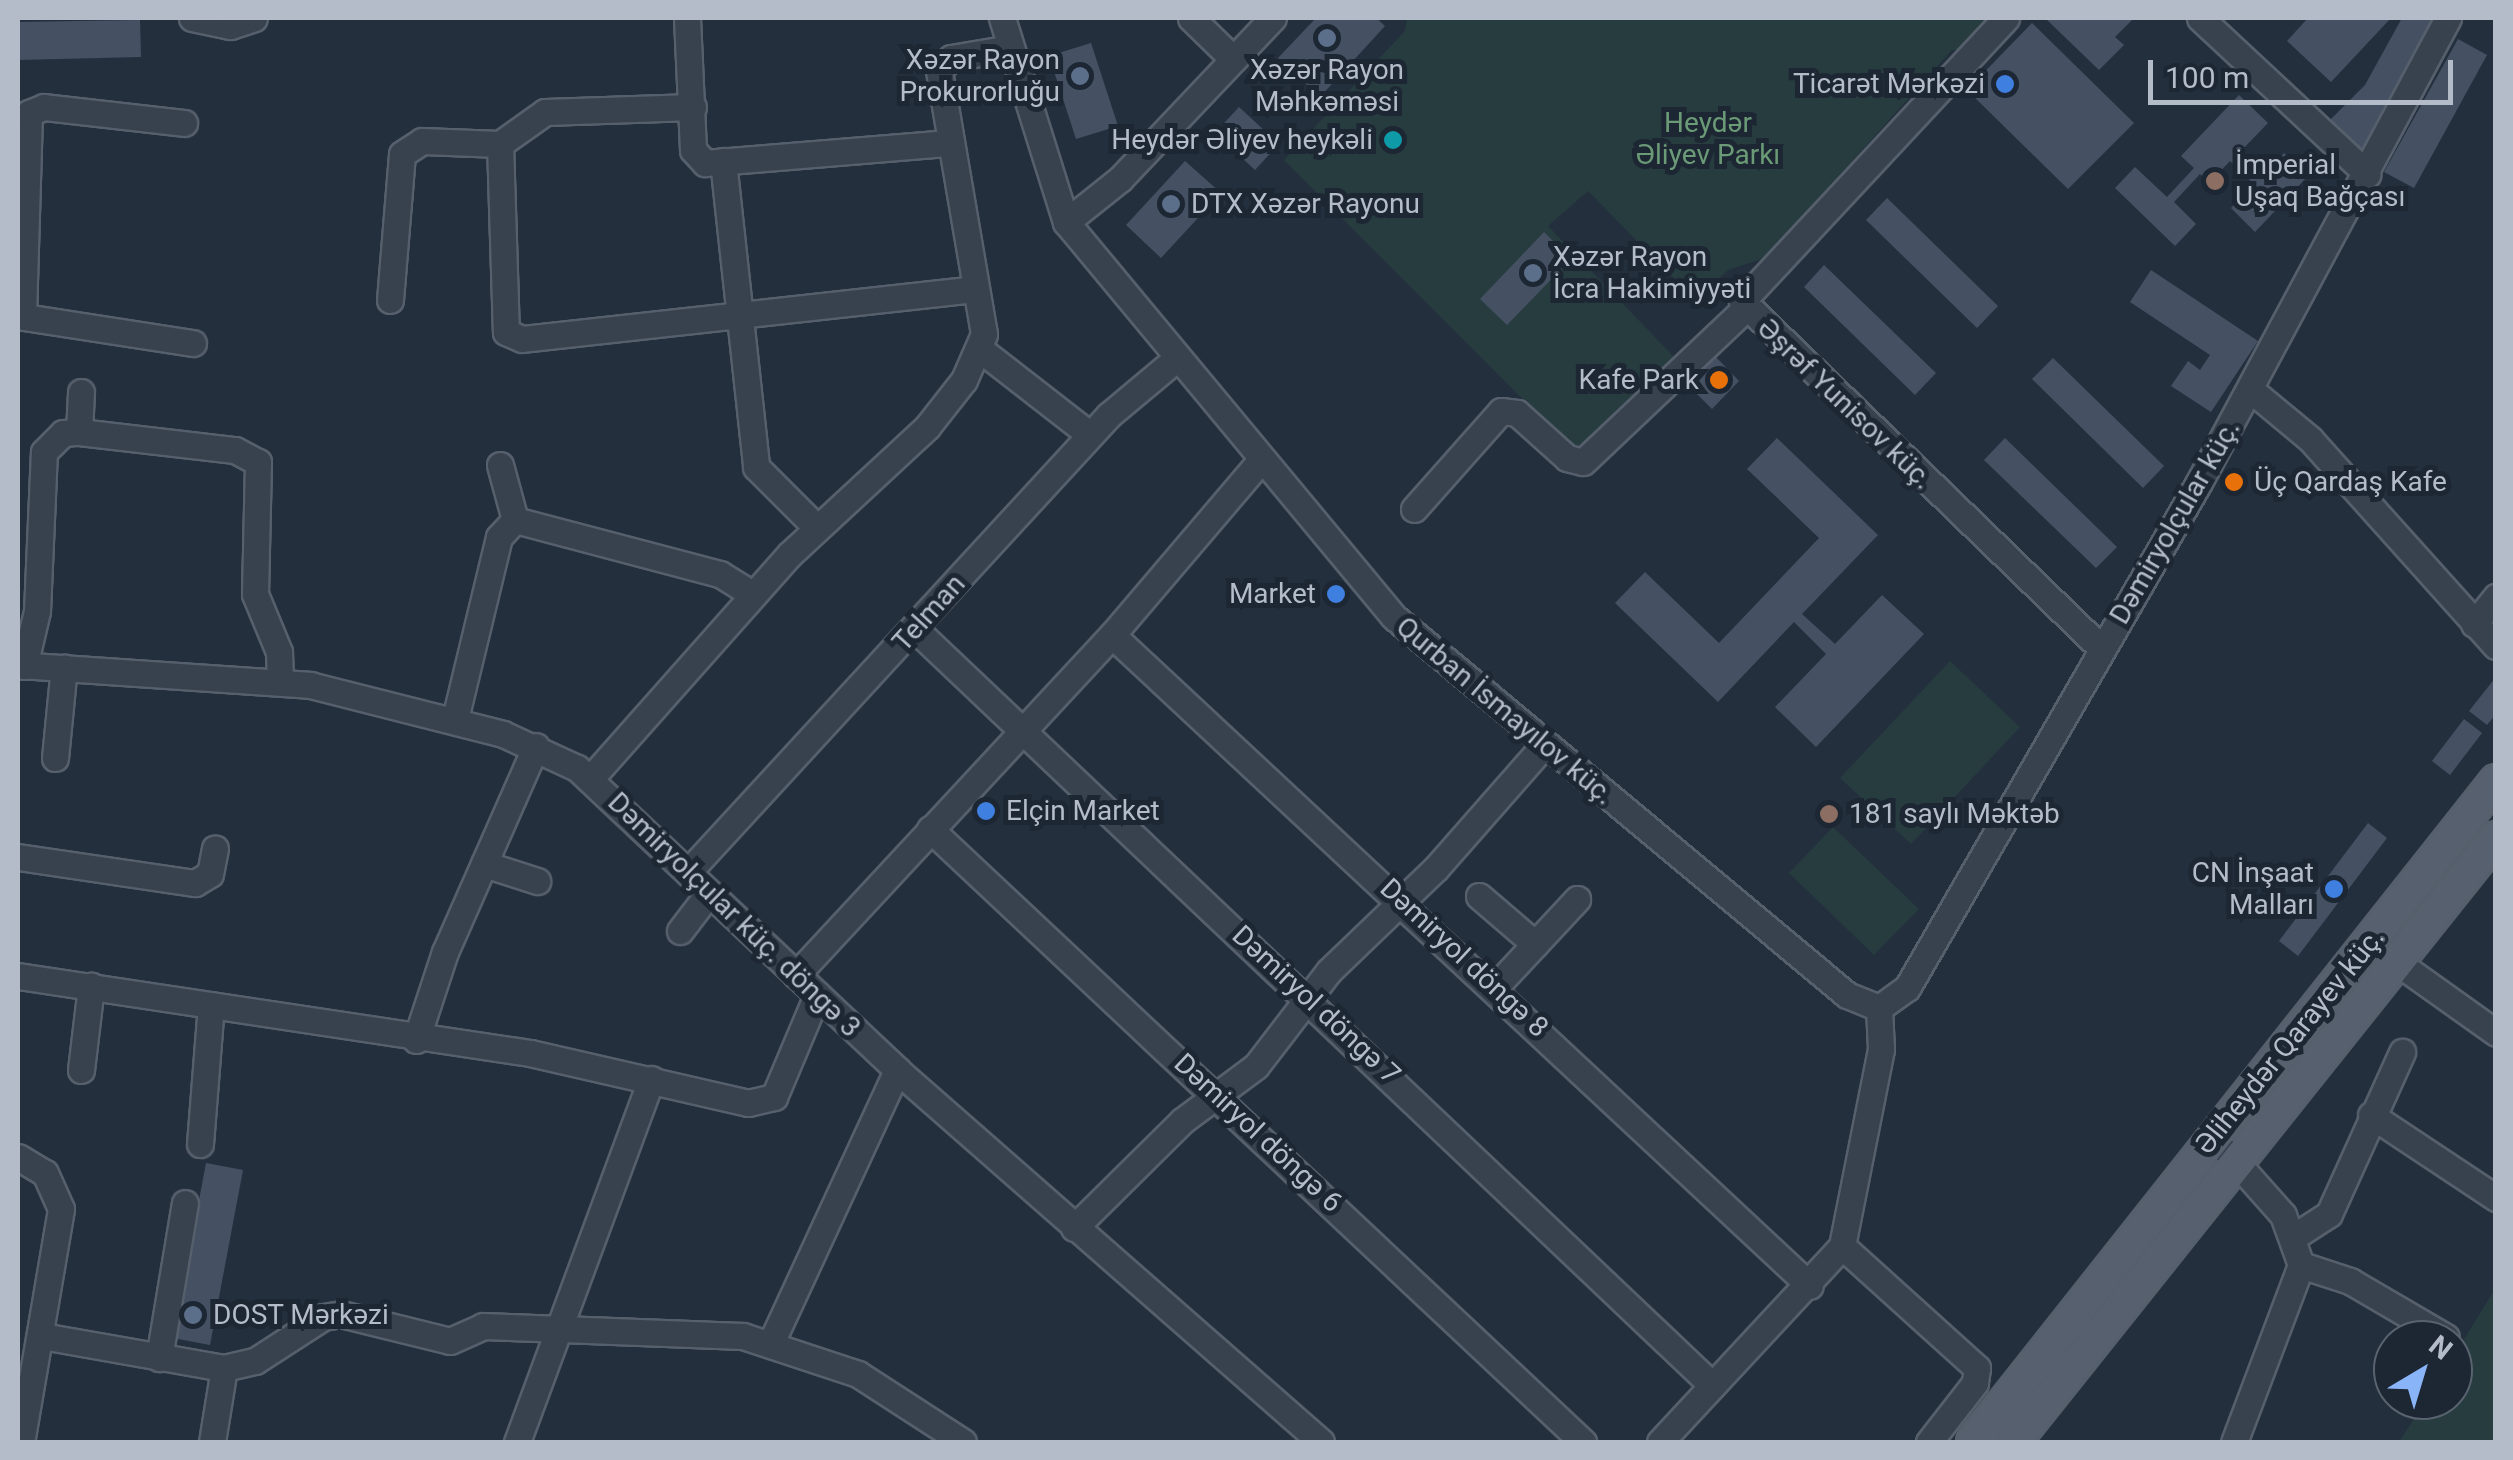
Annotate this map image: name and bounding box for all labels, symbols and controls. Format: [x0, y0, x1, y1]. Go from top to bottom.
marker: Xəzər Rayon Məhkəməsi [1316, 27, 1338, 49]
scale bar [2153, 40, 2458, 102]
place label: Xəzər Rayon Prokurorluğu [899, 43, 1060, 109]
place label: Xəzər Rayon Məhkəməsi [1250, 53, 1404, 119]
text: 100 m [2165, 60, 2249, 95]
marker: Xəzər Rayon Prokurorluğu [1069, 65, 1091, 87]
place label: Ticarət Mərkəzi [1793, 67, 1985, 101]
marker: Ticarət Mərkəzi [1994, 73, 2016, 95]
park label: Heydər Əliyev Parkı [1636, 106, 1780, 172]
place label: Heydər Əliyev heykəli [1111, 123, 1373, 157]
marker: Heydər Əliyev heykəli [1382, 129, 1404, 151]
place label: İmperial Uşaq Bağçası [2235, 148, 2405, 214]
marker: İmperial Uşaq Bağçası [2204, 170, 2226, 192]
place label: DTX Xəzər Rayonu [1191, 187, 1420, 221]
marker: DTX Xəzər Rayonu [1160, 193, 1182, 215]
place label: Xəzər Rayon İcra Hakimiyyəti [1553, 240, 1751, 306]
marker: Xəzər Rayon İcra Hakimiyyəti [1522, 262, 1544, 284]
street label: Əşrəf Yunisov küç. [1750, 312, 1940, 496]
place label: Kafe Park [1579, 363, 1699, 397]
marker: Kafe Park [1708, 369, 1730, 391]
street label: Dəmiryolçular küç. [2103, 414, 2247, 630]
place label: Üç Qardaş Kafe [2254, 465, 2447, 499]
marker: Üç Qardaş Kafe [2223, 471, 2245, 493]
street label: Telman [886, 567, 972, 659]
place label: Market [1229, 577, 1316, 611]
marker: Market [1325, 583, 1347, 605]
street label: Qurban İsmayılov küç. [1389, 610, 1621, 812]
street label: Dəmiryolçular küç. döngə 3 [601, 786, 867, 1044]
place label: Elçin Market [1006, 794, 1160, 828]
place label: 181 saylı Məktəb [1849, 797, 2060, 831]
marker: Elçin Market [975, 800, 997, 822]
marker: 181 saylı Məktəb [1818, 803, 1840, 825]
place label: CN İnşaat Malları [2192, 856, 2314, 922]
street label: Dəmiryol döngə 8 [1373, 872, 1555, 1044]
marker: CN İnşaat Malları [2323, 878, 2345, 900]
street label: Dəmiryol döngə 7 [1225, 919, 1407, 1091]
street label: Əliheydər Qarayev küç. [2188, 921, 2392, 1161]
street label: Dəmiryol döngə 6 [1167, 1047, 1349, 1219]
place label: DOST Mərkəzi [213, 1298, 389, 1332]
marker: DOST Mərkəzi [182, 1304, 204, 1326]
north arrow [2373, 1320, 2473, 1420]
text: N [2423, 1328, 2458, 1367]

